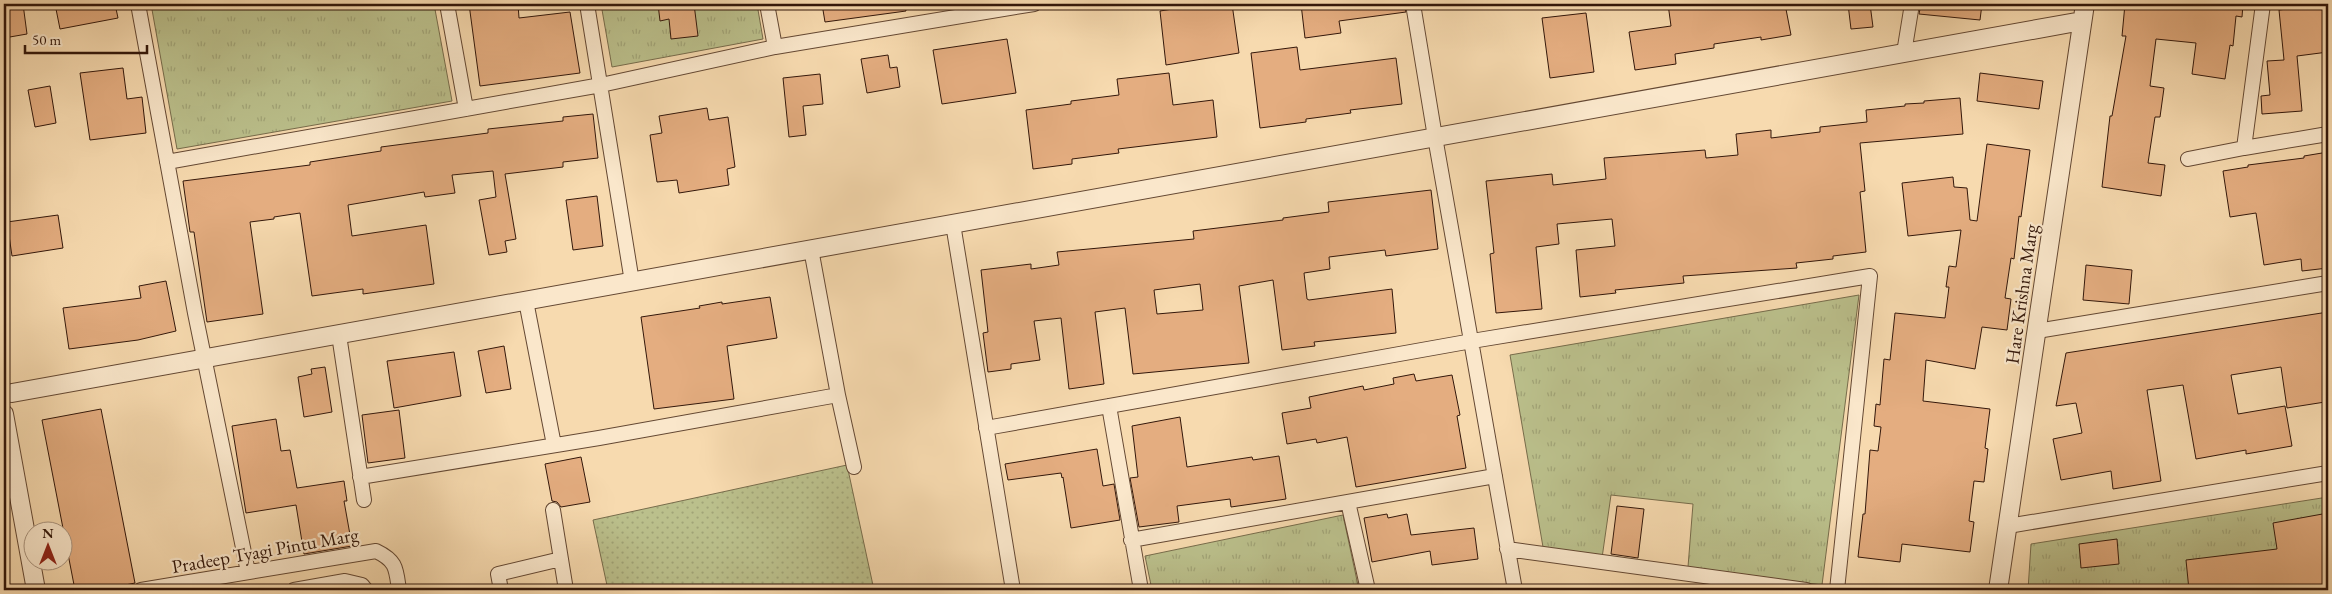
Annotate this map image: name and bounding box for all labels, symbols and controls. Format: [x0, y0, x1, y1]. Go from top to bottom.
scale bar [25, 22, 148, 54]
text: 50 m [32, 30, 61, 49]
street label: Hare Krishna Marg [1999, 222, 2044, 365]
north arrow [22, 522, 72, 572]
street label: Pradeep Tyagi Pintu Marg [170, 522, 361, 579]
text: N [42, 524, 54, 542]

